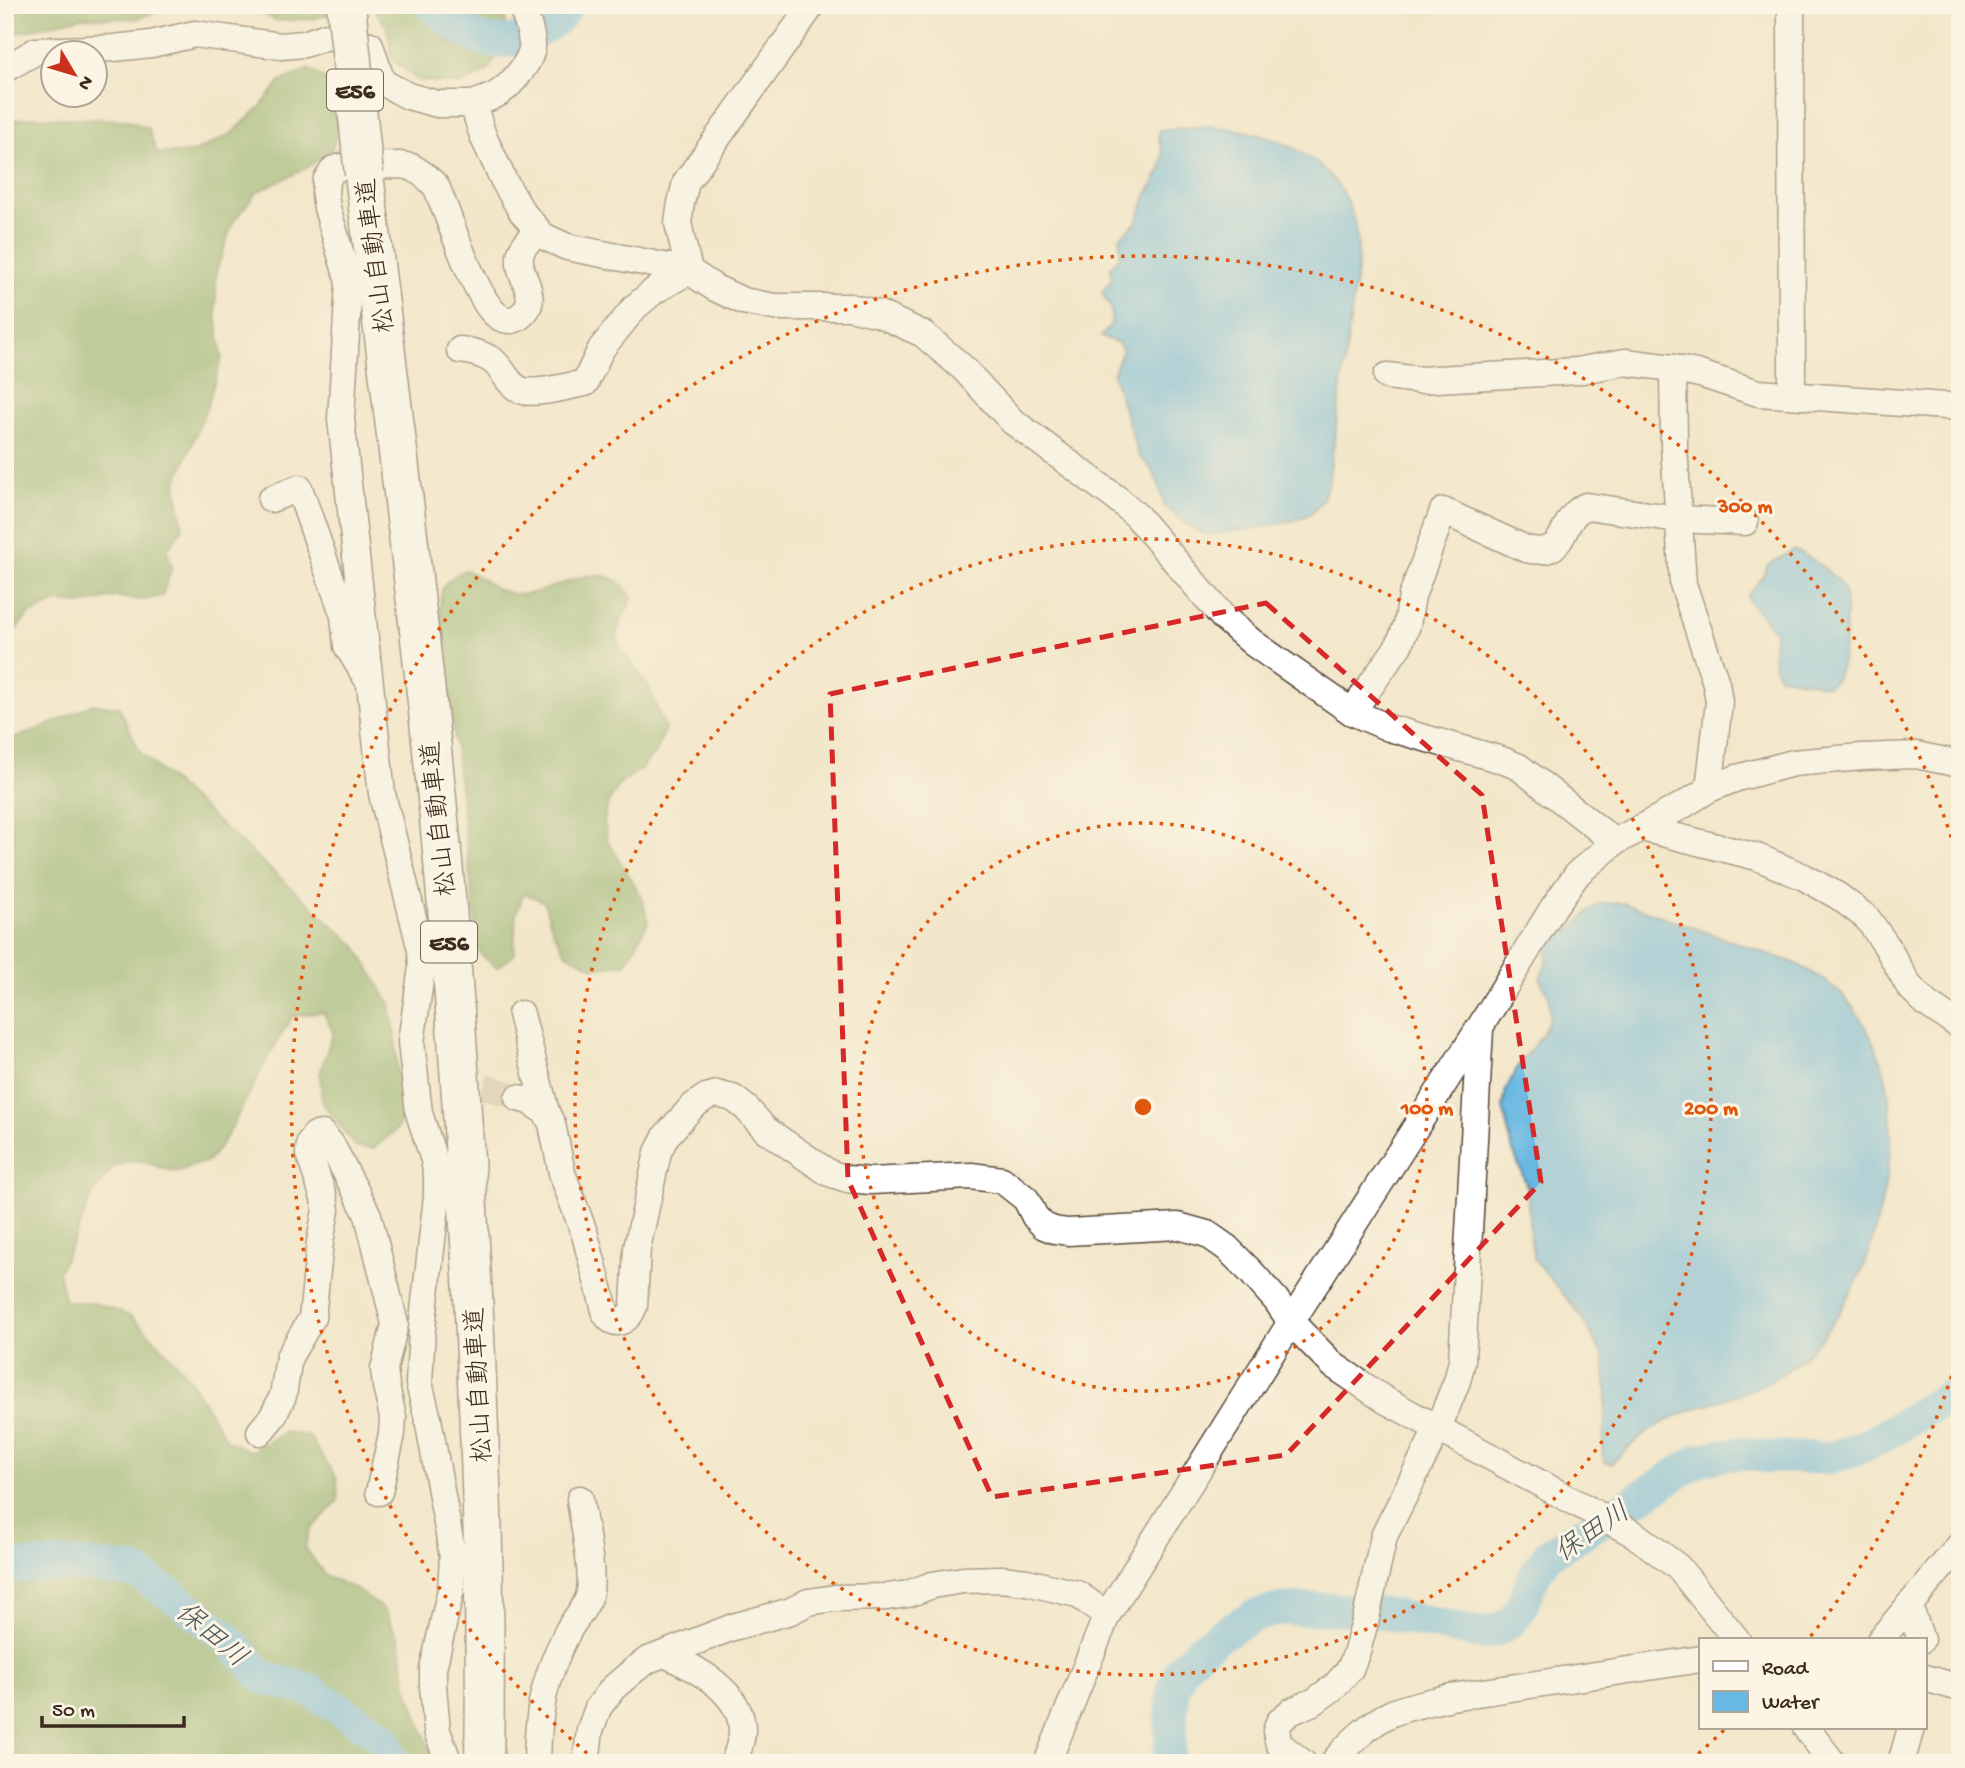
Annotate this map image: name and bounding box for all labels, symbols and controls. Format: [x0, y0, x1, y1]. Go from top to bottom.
north arrow [38, 38, 108, 108]
text: N [72, 70, 98, 94]
road number: E56 [327, 70, 383, 110]
street label: 松山自動車道 [352, 176, 403, 335]
text: 300 m [1717, 496, 1772, 521]
street label: 松山自動車道 [416, 739, 465, 898]
road number: E56 [421, 922, 477, 962]
centre of rings [1131, 1095, 1155, 1119]
text: 100 m [1400, 1098, 1453, 1123]
text: 200 m [1684, 1098, 1738, 1123]
street label: 松山自動車道 [460, 1306, 501, 1464]
water label: 保田川 [1549, 1496, 1638, 1571]
water label: 保田川 [167, 1596, 254, 1676]
legend [1699, 1638, 1926, 1730]
text: Road [1762, 1658, 1810, 1683]
scale bar [42, 1684, 184, 1728]
text: Water [1762, 1692, 1820, 1717]
text: 50 m [52, 1700, 95, 1725]

